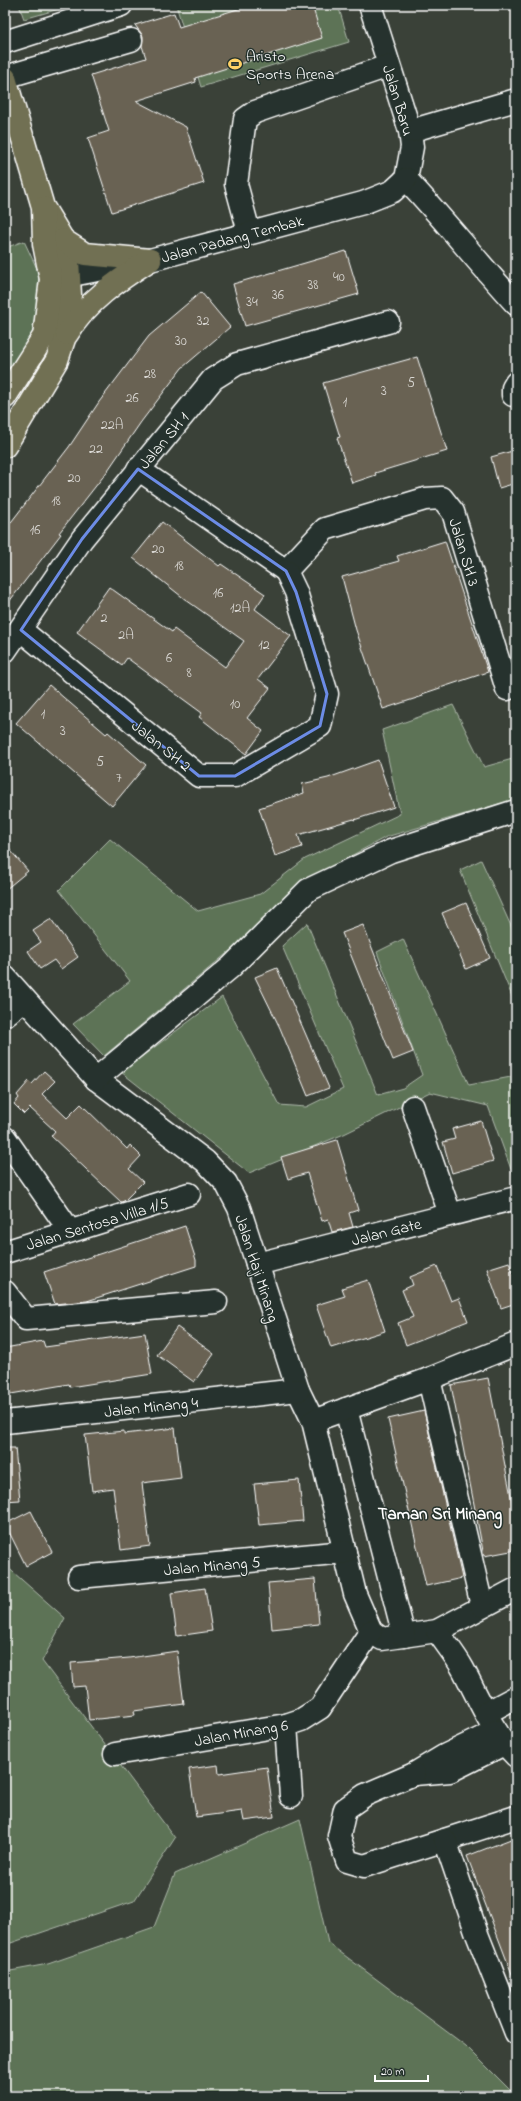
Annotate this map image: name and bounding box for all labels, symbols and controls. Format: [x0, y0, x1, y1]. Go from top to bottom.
place label: Aristo Sports Arena [246, 45, 334, 87]
sports icon: Aristo Sports Arena [227, 56, 243, 72]
street label: Jalan Baru [375, 62, 419, 139]
street label: Jalan Padang Tembak [159, 209, 307, 270]
house number: 40 [333, 267, 345, 288]
house number: 38 [307, 275, 319, 296]
house number: 36 [272, 285, 284, 306]
house number: 34 [246, 292, 258, 313]
house number: 32 [197, 311, 209, 332]
house number: 30 [175, 331, 187, 352]
house number: 28 [144, 364, 156, 385]
house number: 5 [407, 373, 415, 394]
house number: 3 [381, 381, 387, 402]
house number: 26 [125, 388, 139, 409]
house number: 1 [343, 392, 348, 413]
street label: Jalan SH 1 [133, 407, 196, 475]
house number: 22A [101, 415, 123, 436]
house number: 22 [89, 439, 103, 460]
house number: 20 [67, 468, 81, 489]
house number: 18 [51, 491, 61, 512]
street label: Jalan SH 3 [441, 516, 485, 589]
house number: 16 [30, 520, 40, 541]
house number: 20 [151, 539, 165, 560]
house number: 18 [174, 556, 184, 577]
house number: 16 [213, 583, 223, 604]
house number: 12A [230, 598, 250, 619]
house number: 2 [101, 608, 108, 629]
house number: 2A [118, 625, 134, 646]
house number: 12 [258, 635, 270, 656]
house number: 6 [166, 648, 172, 669]
house number: 8 [186, 663, 192, 684]
house number: 10 [230, 694, 240, 715]
house number: 1 [41, 704, 46, 725]
street label: Jalan SH 2 [126, 715, 196, 778]
house number: 3 [60, 721, 66, 742]
house number: 5 [96, 752, 104, 773]
house number: 7 [116, 768, 122, 789]
street label: Jalan Sentosa Villa 1/5 [23, 1192, 172, 1258]
street label: Jalan Haji Minang [227, 1212, 285, 1326]
street label: Jalan Gate [349, 1213, 425, 1253]
street label: Jalan Minang 4 [103, 1391, 200, 1425]
district label: Taman Sri Minang [378, 1502, 503, 1529]
street label: Jalan Minang 5 [163, 1551, 262, 1583]
street label: Jalan Minang 6 [193, 1714, 290, 1754]
scale bar [375, 2057, 428, 2083]
text: 20 m [381, 2063, 404, 2081]

